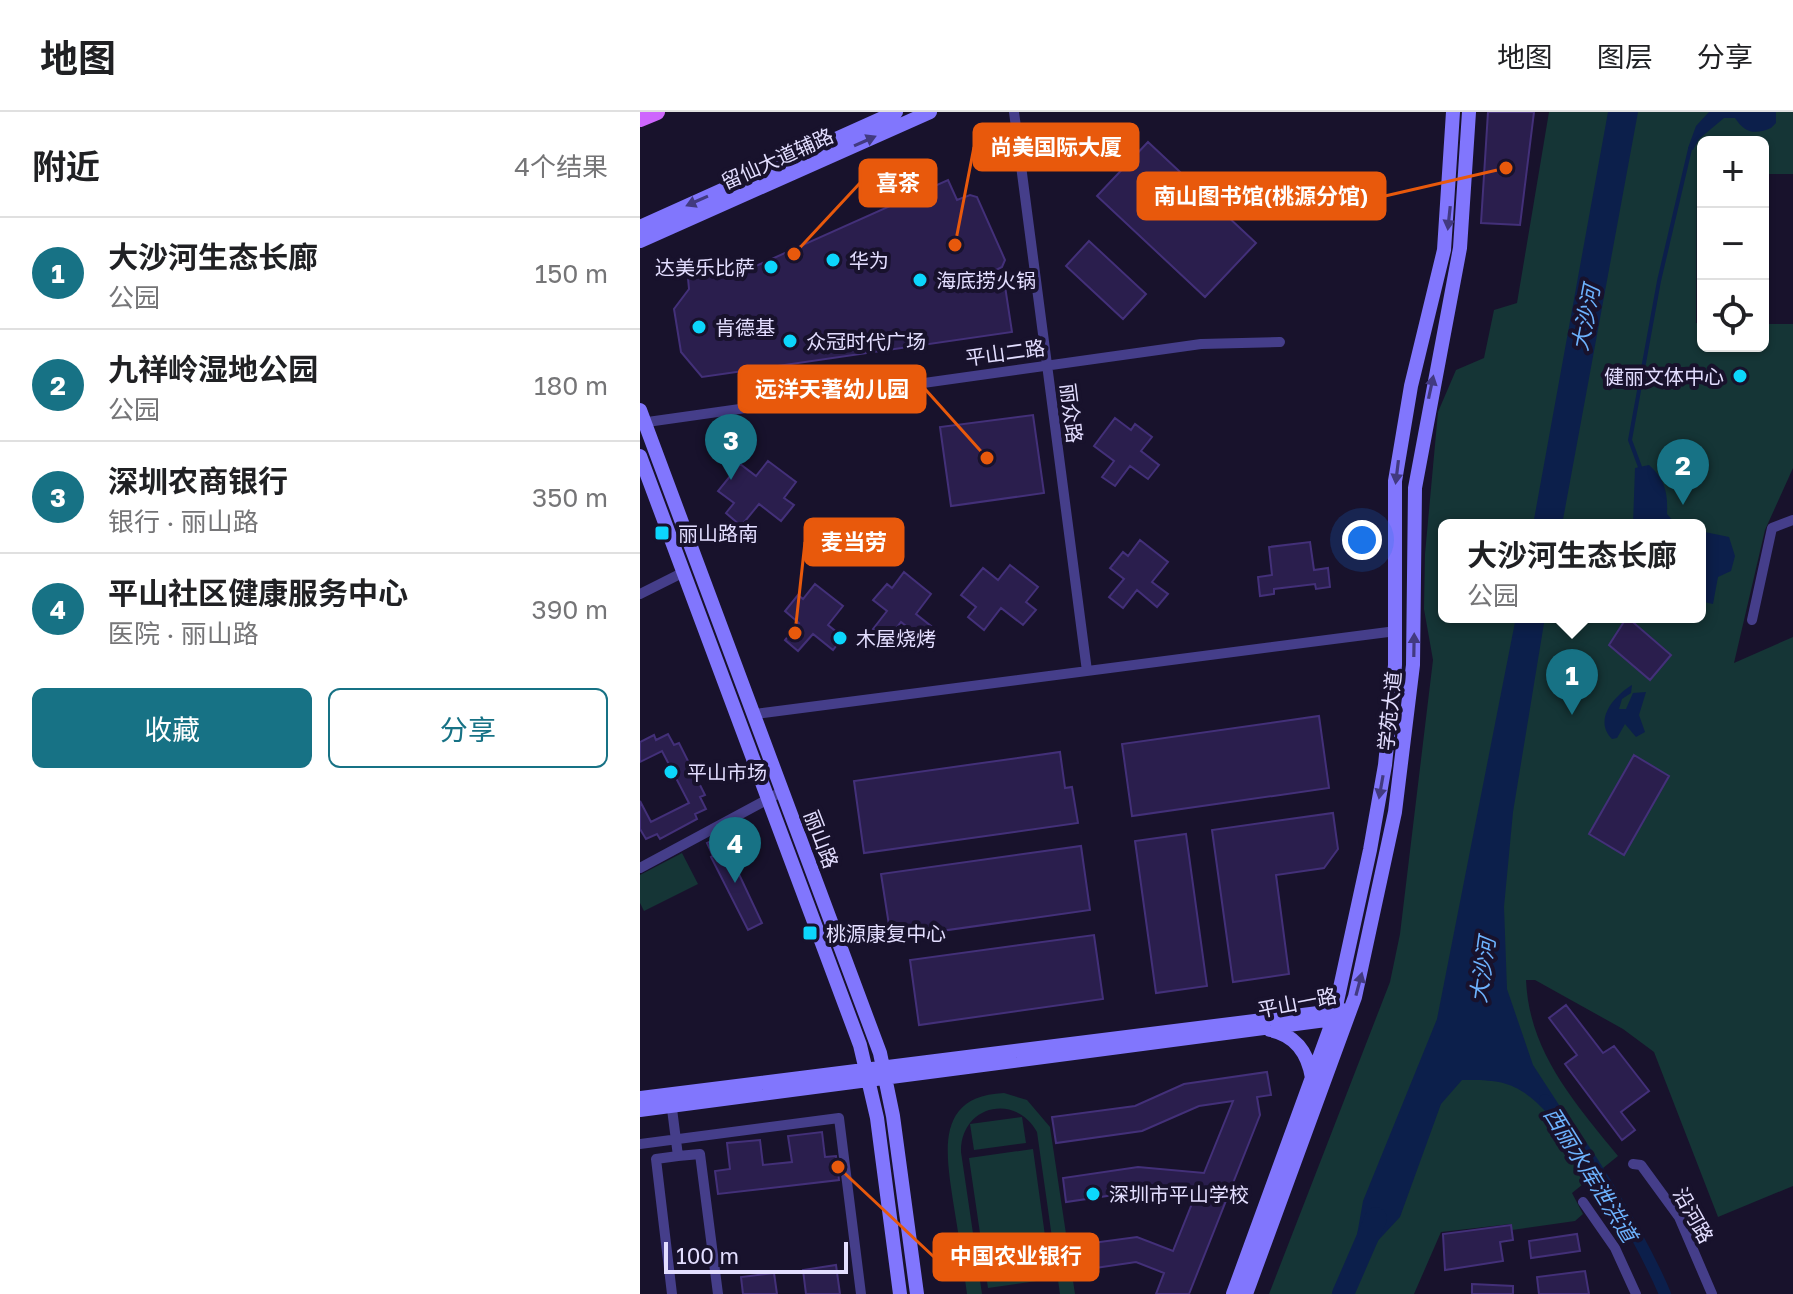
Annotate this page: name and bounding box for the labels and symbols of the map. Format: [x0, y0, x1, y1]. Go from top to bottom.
street label: 留仙大道辅路 [717, 123, 837, 193]
callout: 尚美国际大厦 [974, 124, 1138, 170]
text: 尚美国际大厦 [990, 133, 1122, 160]
one-way arrow [853, 134, 876, 148]
callout: 喜茶 [860, 160, 936, 206]
text: 喜茶 [876, 169, 920, 196]
callout: 南山图书馆(桃源分馆) [1138, 173, 1385, 219]
text: 南山图书馆(桃源分馆) [1154, 182, 1368, 209]
one-way arrow [685, 194, 709, 208]
one-way arrow [1442, 206, 1455, 231]
place label: 华为 [849, 248, 889, 272]
marker: 华为 [824, 251, 842, 269]
place label: 达美乐比萨 [655, 255, 755, 279]
marker: 达美乐比萨 [762, 258, 780, 276]
place label: 海底捞火锅 [936, 268, 1036, 292]
marker: 海底捞火锅 [911, 271, 929, 289]
water label: 大沙河 [1565, 279, 1605, 353]
place label: 肯德基 [715, 315, 775, 339]
marker: 肯德基 [690, 318, 708, 336]
place label: 众冠时代广场 [806, 329, 926, 353]
marker: 众冠时代广场 [781, 332, 799, 350]
street label: 平山二路 [964, 335, 1046, 369]
place label: 健丽文体中心 [1604, 364, 1724, 388]
callout: 远洋天著幼儿园 [739, 366, 925, 412]
marker: 健丽文体中心 [1731, 367, 1749, 385]
one-way arrow [1425, 374, 1438, 399]
text: 远洋天著幼儿园 [755, 375, 909, 402]
street label: 丽众路 [1056, 382, 1088, 444]
pin: 3 [705, 414, 757, 480]
pin: 2 [1657, 439, 1709, 505]
one-way arrow [1390, 460, 1403, 485]
callout: 麦当劳 [805, 519, 903, 565]
your location [1342, 520, 1382, 560]
place label: 丽山路南 [678, 521, 758, 545]
marker: 丽山路南 [653, 524, 671, 542]
text: 麦当劳 [821, 528, 887, 555]
place label: 木屋烧烤 [856, 626, 936, 650]
marker: 木屋烧烤 [831, 629, 849, 647]
one-way arrow [1408, 632, 1420, 657]
pin: 1 [1546, 649, 1598, 715]
street label: 学苑大道 [1373, 670, 1405, 752]
place label: 平山市场 [687, 760, 767, 784]
marker: 平山市场 [662, 763, 680, 781]
one-way arrow [1375, 775, 1387, 800]
street label: 丽山路 [800, 807, 844, 871]
pin: 4 [709, 817, 761, 883]
place label: 桃源康复中心 [826, 921, 946, 945]
marker: 桃源康复中心 [801, 924, 819, 942]
water label: 大沙河 [1464, 931, 1501, 1005]
one-way arrow [1353, 971, 1365, 996]
street label: 平山一路 [1255, 983, 1339, 1021]
water label: 西丽水库泄洪道 [1539, 1102, 1645, 1249]
place label: 深圳市平山学校 [1109, 1182, 1249, 1206]
street label: 沿河路 [1669, 1183, 1719, 1247]
marker: 深圳市平山学校 [1084, 1185, 1102, 1203]
callout: 中国农业银行 [934, 1234, 1098, 1280]
scale bar [664, 1238, 848, 1274]
text: 中国农业银行 [950, 1242, 1082, 1269]

